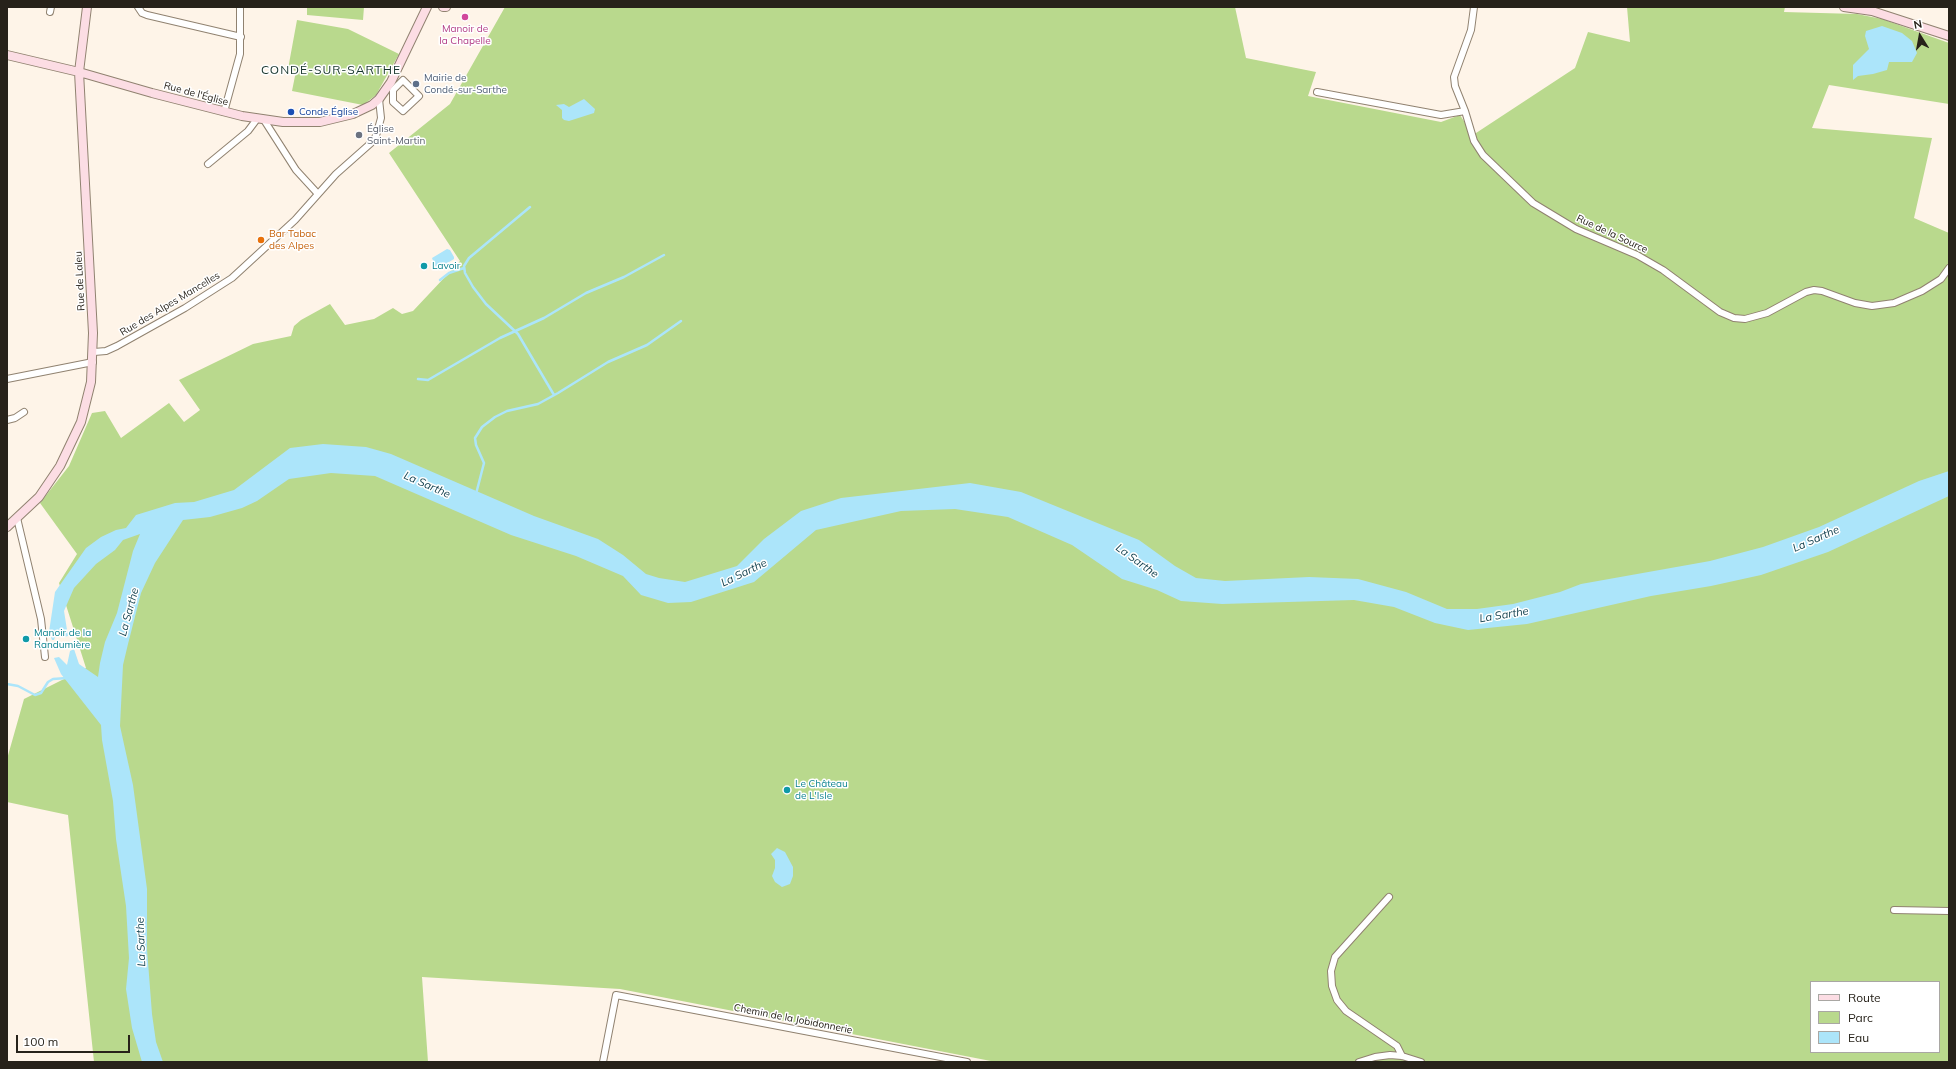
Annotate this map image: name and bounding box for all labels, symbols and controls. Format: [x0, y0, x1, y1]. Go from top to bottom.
marker: Manoir de la Chapelle [460, 12, 470, 22]
north arrow [1900, 16, 1940, 56]
text: N [1912, 17, 1923, 32]
place label: Manoir de la Chapelle [439, 23, 491, 46]
district label: CONDÉ-SUR-SARTHE [261, 63, 401, 77]
place label: Mairie de Condé-sur-Sarthe [424, 72, 507, 96]
marker: Mairie de Condé-sur-Sarthe [411, 79, 421, 89]
street label: Rue de l'Église [162, 80, 230, 108]
place label: Conde Église [299, 106, 358, 118]
marker: Conde Église [286, 107, 296, 117]
place label: Église Saint-Martin [367, 123, 425, 146]
marker: Église Saint-Martin [354, 130, 364, 140]
street label: Rue de la Source [1574, 212, 1650, 256]
place label: Bar Tabac des Alpes [269, 228, 316, 252]
marker: Bar Tabac des Alpes [256, 235, 266, 245]
street label: Rue de Laleu [72, 251, 88, 311]
place label: Lavoir [432, 260, 460, 272]
marker: Lavoir [419, 261, 429, 271]
street label: Rue des Alpes Mancelles [118, 269, 222, 339]
water label: La Sarthe [402, 469, 452, 501]
water label: La Sarthe [1791, 523, 1841, 555]
water label: La Sarthe [1113, 541, 1161, 581]
water label: La Sarthe [719, 556, 769, 590]
water label: La Sarthe [116, 586, 142, 638]
water label: La Sarthe [1479, 605, 1529, 625]
place label: Manoir de la Randumière [34, 627, 91, 650]
marker: Manoir de la Randumière [21, 634, 31, 644]
place label: Le Château de L'Isle [795, 778, 848, 802]
marker: Le Château de L'Isle [782, 785, 792, 795]
water label: La Sarthe [134, 917, 148, 967]
legend [1810, 981, 1940, 1053]
text: Route [1848, 990, 1881, 1005]
street label: Chemin de la Jobidonnerie [733, 1002, 853, 1036]
text: Parc [1848, 1010, 1873, 1025]
scale bar [18, 1027, 132, 1053]
text: Eau [1848, 1030, 1869, 1045]
text: 100 m [23, 1034, 58, 1049]

